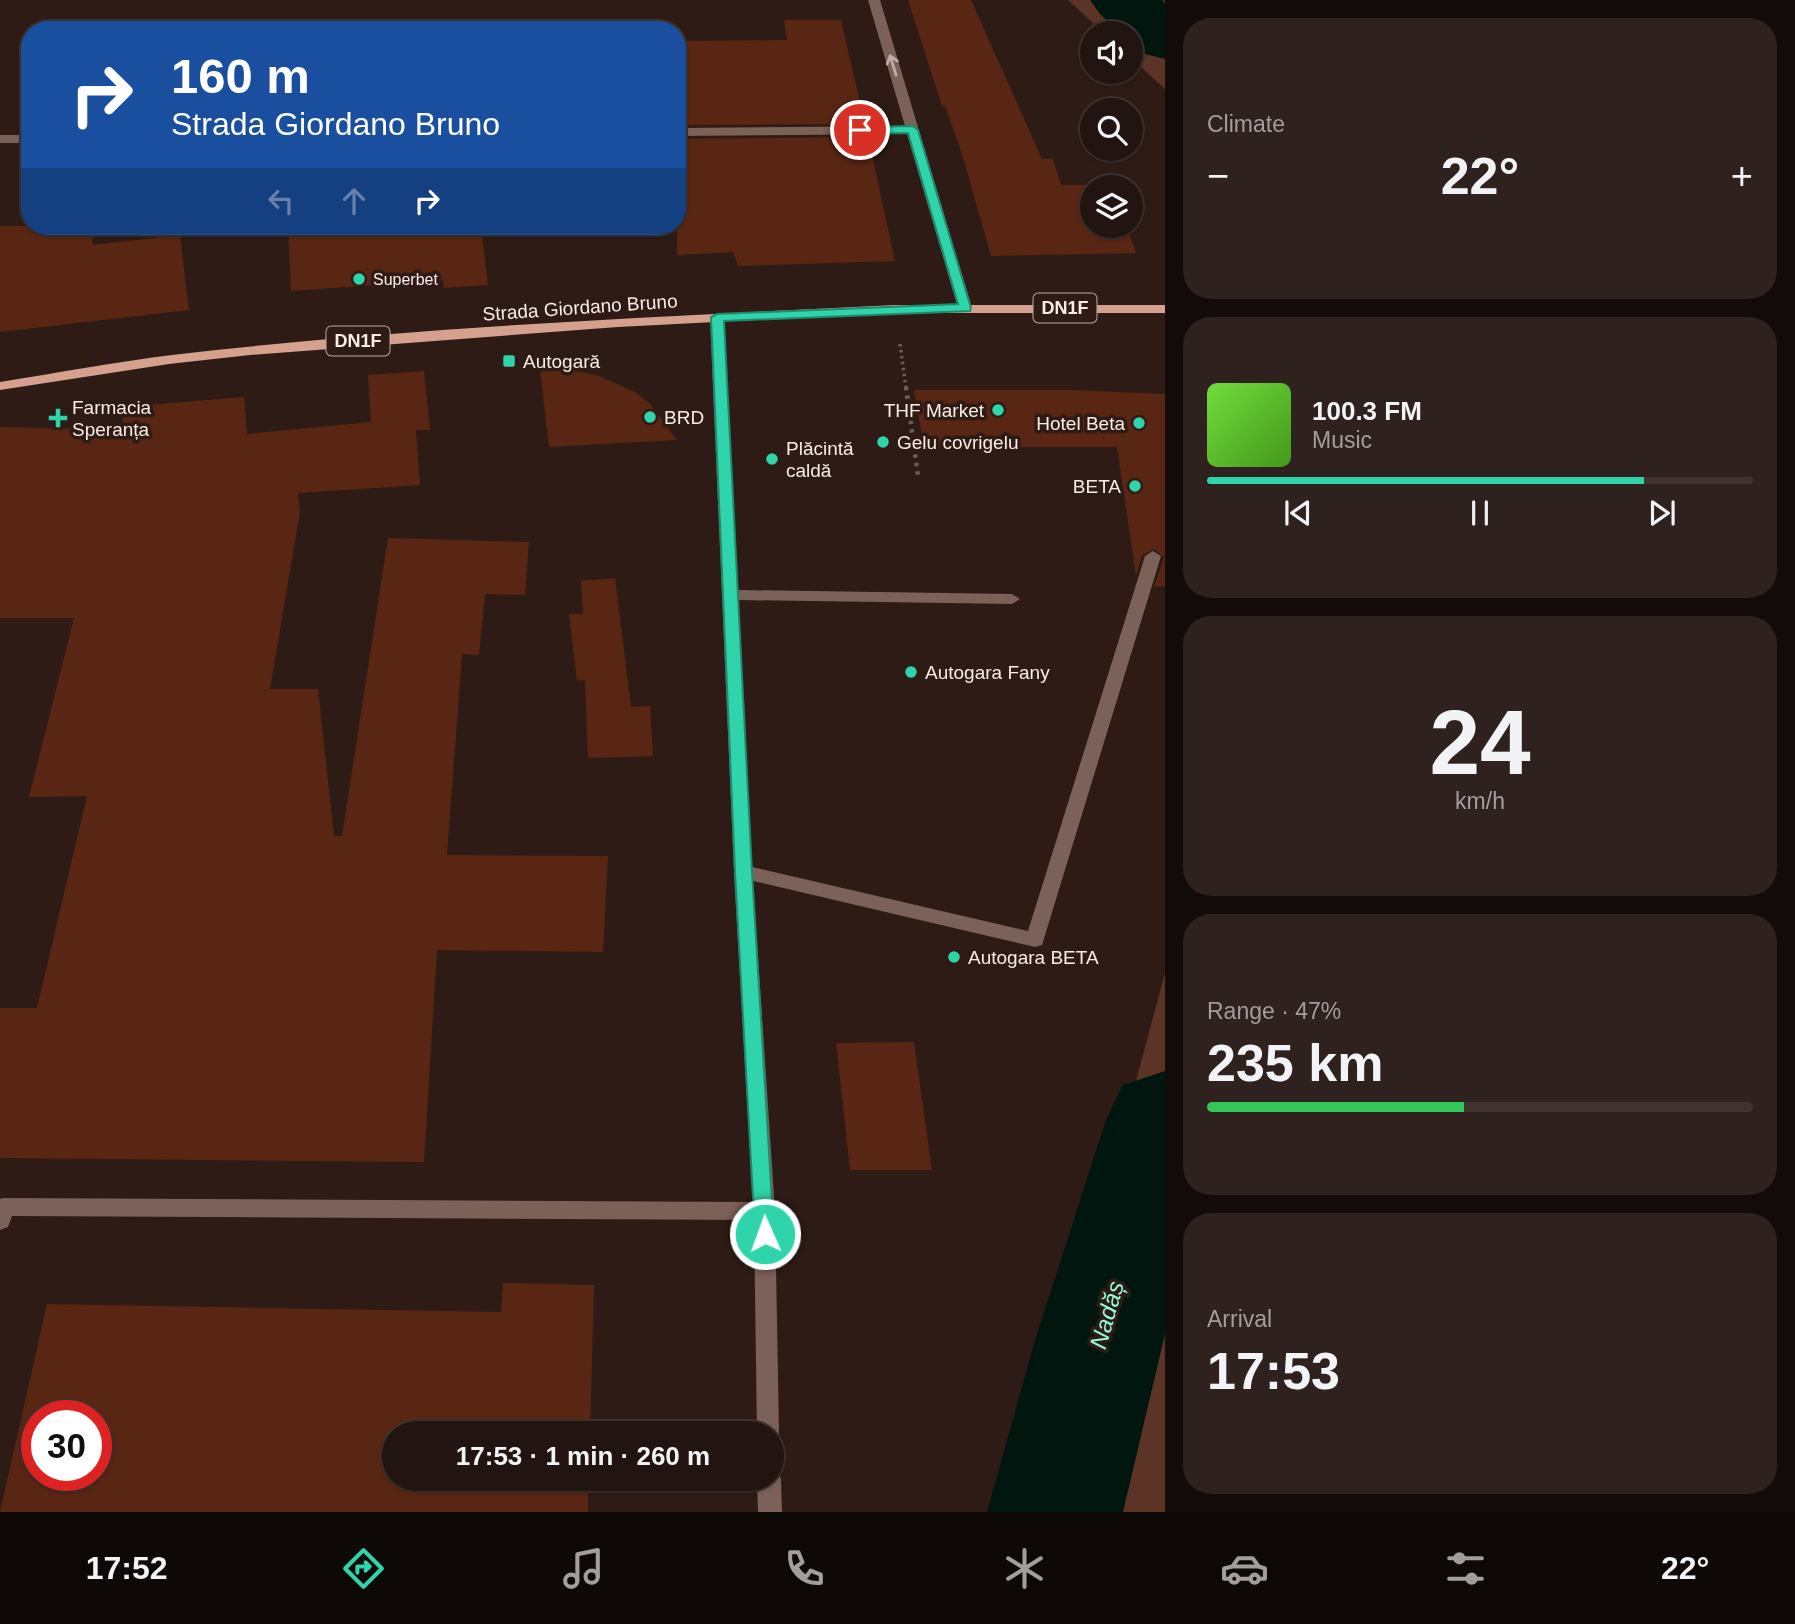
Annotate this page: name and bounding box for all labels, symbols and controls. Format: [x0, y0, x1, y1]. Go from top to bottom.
map controls [1080, 21, 1143, 238]
button: sound [1080, 21, 1143, 84]
icon: right [56, 49, 147, 140]
text: 160 m [171, 49, 310, 103]
one-way arrow [886, 54, 899, 76]
button: search [1080, 98, 1143, 161]
pin [830, 100, 890, 160]
text: Strada Giordano Bruno [171, 106, 500, 142]
icon: arrive [841, 111, 879, 149]
text: Climate [1207, 111, 1285, 137]
text: 22° [1441, 147, 1519, 205]
text: − [1207, 155, 1229, 197]
text: + [1731, 155, 1753, 197]
button: layers [1080, 175, 1143, 238]
icon: left [262, 182, 300, 220]
icon: ahead [335, 182, 373, 220]
icon: right [408, 182, 446, 220]
marker: Superbet [351, 271, 367, 287]
place label: Superbet [373, 271, 438, 288]
street label: Strada Giordano Bruno [482, 290, 678, 325]
road number: DN1F [1034, 294, 1096, 322]
road number: DN1F [326, 326, 390, 356]
place label: Autogară [523, 351, 601, 372]
marker: Autogară [501, 353, 517, 369]
text: 100.3 FM [1312, 396, 1422, 426]
place label: Farmacia Speranța [72, 397, 152, 440]
place label: THF Market [884, 400, 985, 421]
marker: THF Market [990, 402, 1006, 418]
place label: BRD [664, 407, 704, 428]
marker: BRD [642, 409, 658, 425]
marker: Farmacia Speranța [50, 410, 66, 426]
place label: Hotel Beta [1036, 413, 1125, 434]
marker: Hotel Beta [1131, 415, 1147, 431]
text: Music [1312, 427, 1372, 453]
place label: Gelu covrigelu [897, 432, 1018, 453]
marker: Gelu covrigelu [875, 434, 891, 450]
place label: Plăcintă caldă [786, 438, 854, 481]
marker: Plăcintă caldă [764, 451, 780, 467]
place label: BETA [1073, 476, 1121, 497]
marker: BETA [1127, 478, 1143, 494]
icon: previous [1279, 494, 1317, 532]
icon: pause [1461, 494, 1499, 532]
icon: next [1643, 494, 1681, 532]
place label: Autogara Fany [925, 662, 1050, 683]
marker: Autogara Fany [903, 664, 919, 680]
text: 24 [1429, 692, 1531, 793]
text: km/h [1455, 788, 1505, 814]
place label: Autogara BETA [968, 947, 1099, 968]
marker: Autogara BETA [946, 949, 962, 965]
text: Range · 47% [1207, 998, 1341, 1024]
text: 235 km [1207, 1034, 1383, 1092]
position arrow [728, 1197, 802, 1271]
water label: Nadăș [1084, 1278, 1129, 1352]
text: Arrival [1207, 1306, 1272, 1332]
text: 17:53 [1207, 1342, 1340, 1400]
speed limit sign: 30 [21, 1400, 112, 1491]
text: 17:53 · 1 min · 260 m [456, 1441, 710, 1471]
icon: directions [339, 1544, 388, 1593]
icon: music [559, 1544, 608, 1593]
icon: phone [780, 1544, 829, 1593]
icon: climate [1000, 1544, 1049, 1593]
icon: car [1220, 1544, 1269, 1593]
icon: filters [1441, 1544, 1490, 1593]
text: 17:52 [86, 1550, 168, 1586]
text: 22° [1661, 1550, 1709, 1586]

